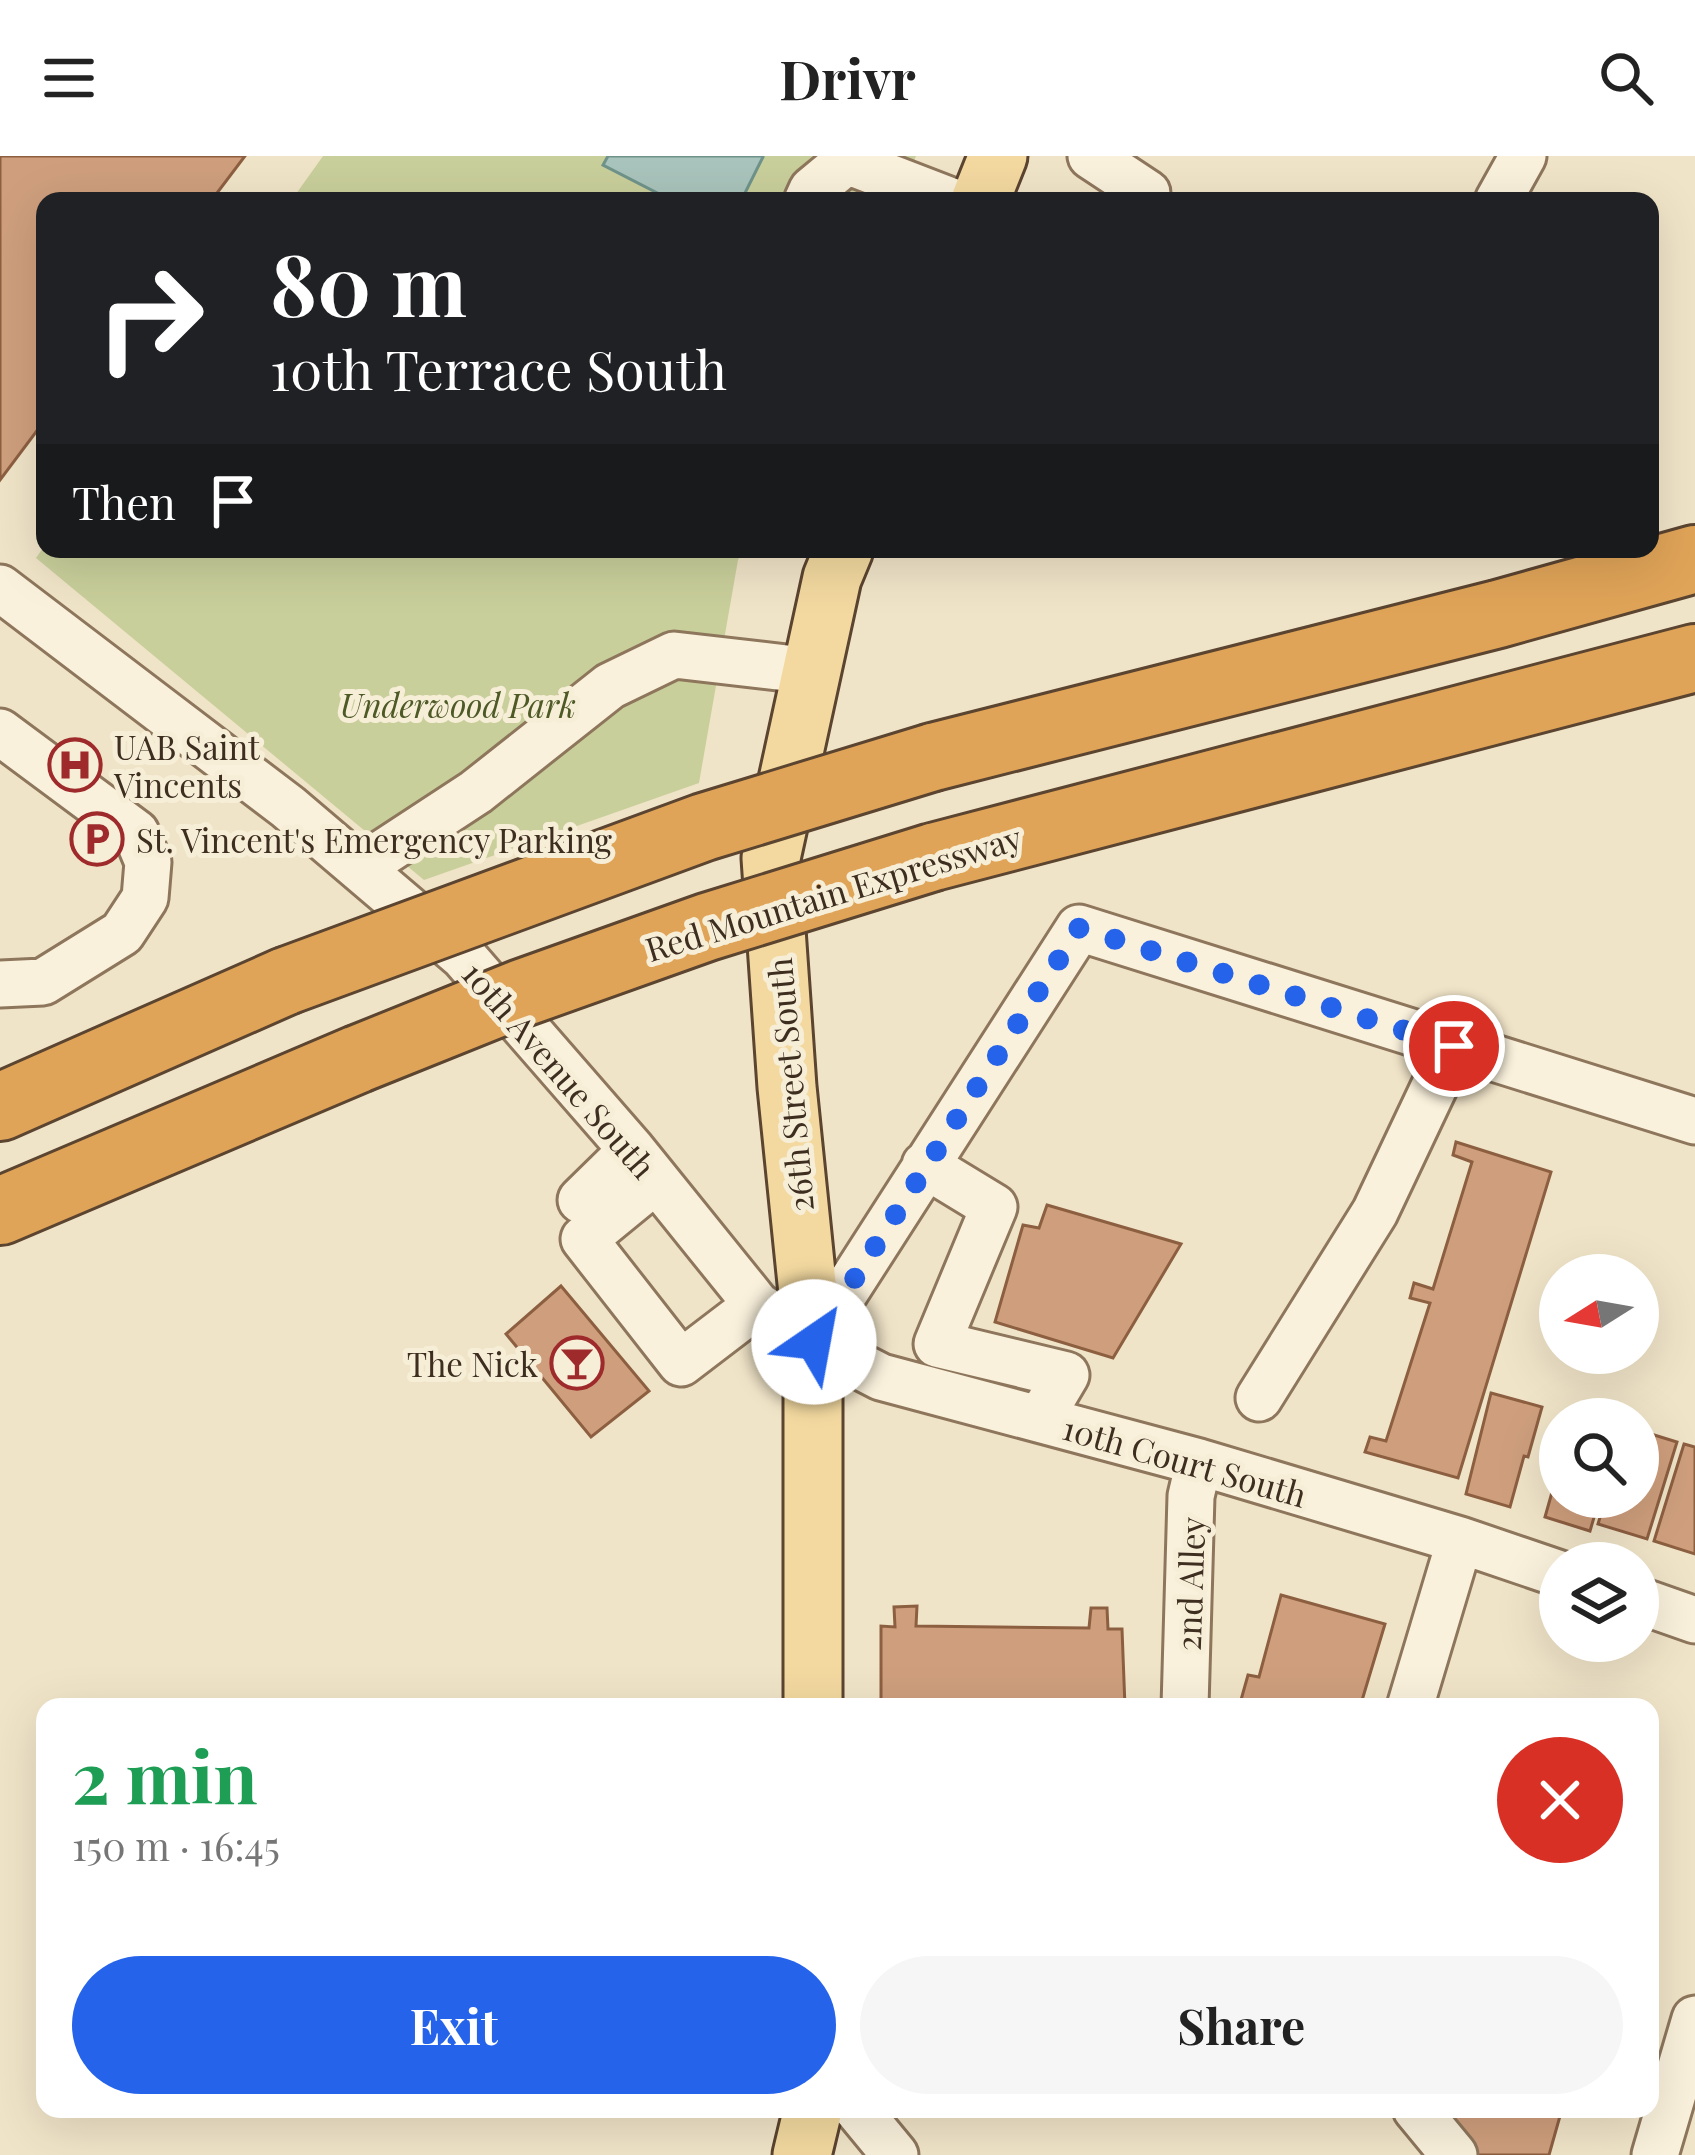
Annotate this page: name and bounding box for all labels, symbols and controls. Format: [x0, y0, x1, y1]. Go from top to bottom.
text: Drivr [779, 42, 916, 114]
icon: menu [36, 45, 102, 111]
icon: search [1593, 45, 1659, 111]
text: 80 m [270, 226, 467, 338]
icon: right [72, 240, 228, 396]
text: 10th Terrace South [270, 333, 727, 405]
icon: arrive [200, 468, 266, 534]
text: Then [72, 471, 176, 531]
park label: Underwood Park [340, 682, 576, 726]
place label: UAB Saint Vincents [113, 724, 261, 806]
hospital icon: UAB Saint Vincents [47, 737, 103, 793]
parking icon: St. Vincent's Emergency Parking [69, 811, 125, 867]
street label: Red Mountain Expressway [640, 814, 1027, 970]
place label: St. Vincent's Emergency Parking [136, 817, 613, 861]
street label: 10th Avenue South [454, 951, 666, 1187]
street label: 26th Street South [756, 956, 822, 1214]
pin [1403, 995, 1505, 1097]
icon: arrive [1421, 1013, 1487, 1079]
north arrow [1539, 1254, 1659, 1374]
map controls [1539, 1254, 1659, 1662]
position arrow [751, 1279, 877, 1405]
bar icon: The Nick [549, 1335, 605, 1391]
place label: The Nick [407, 1341, 538, 1385]
button: search [1539, 1398, 1659, 1518]
street label: 10th Court South [1058, 1404, 1312, 1516]
street label: 2nd Alley [1165, 1516, 1213, 1652]
button: layers [1539, 1542, 1659, 1662]
text: 2 min [72, 1726, 258, 1822]
button: close [1497, 1737, 1623, 1863]
text: 150 m · 16:45 [72, 1819, 280, 1871]
button: Exit [72, 1956, 836, 2094]
button: Share [860, 1956, 1623, 2094]

